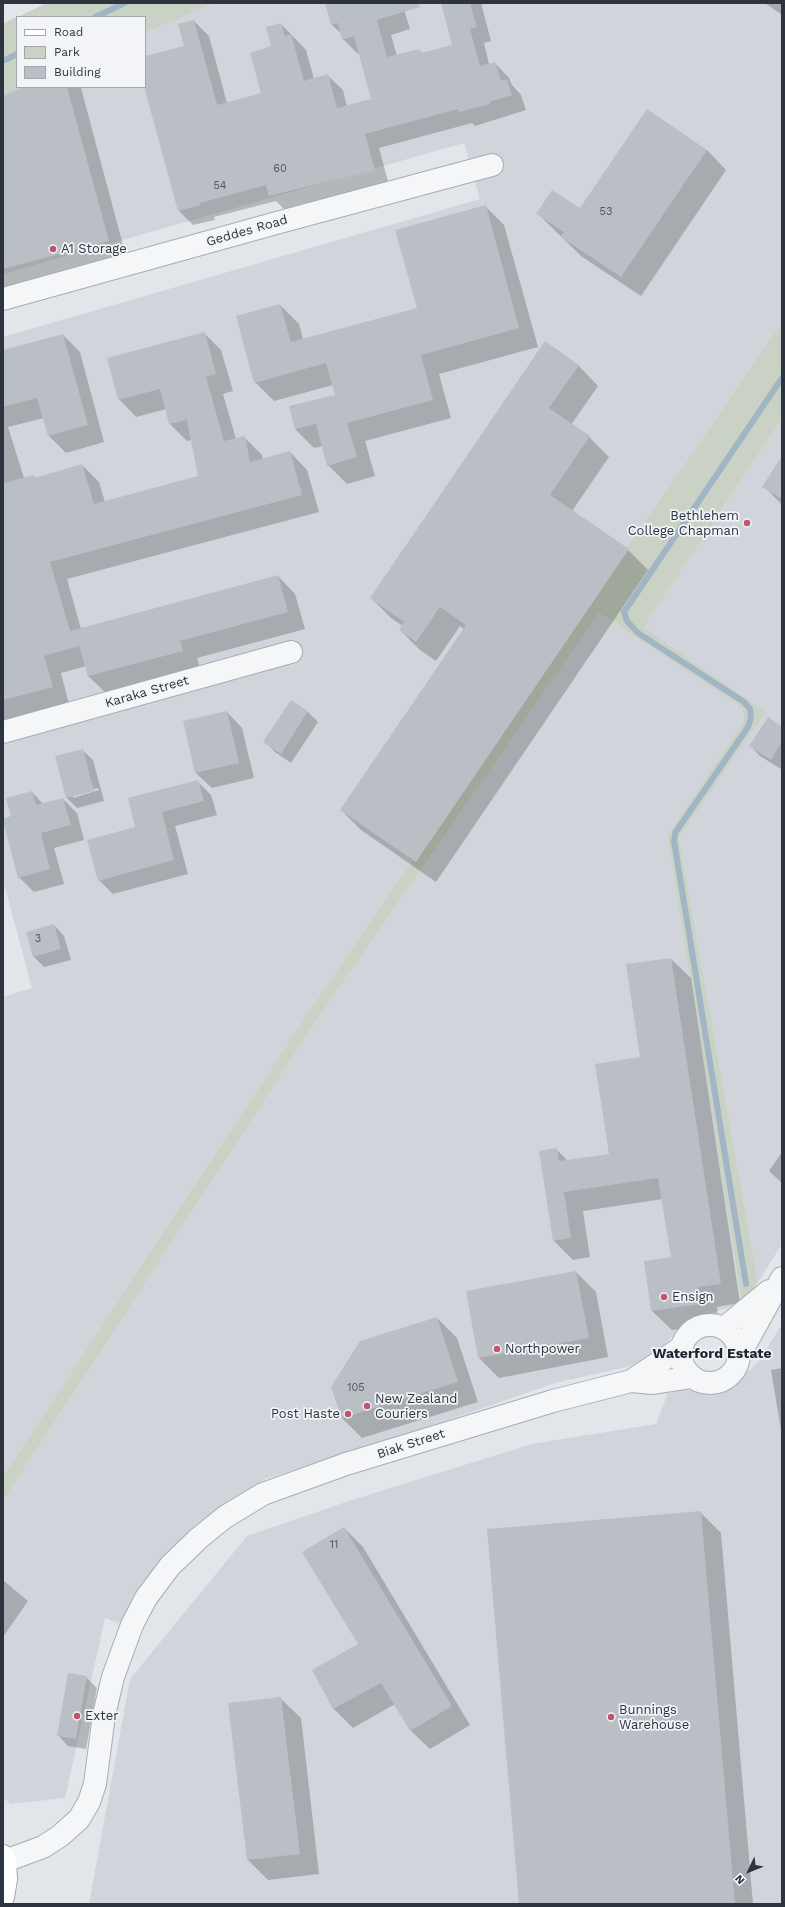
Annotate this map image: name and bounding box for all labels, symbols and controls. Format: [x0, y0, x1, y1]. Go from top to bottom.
legend [16, 16, 146, 88]
text: Road [54, 25, 83, 39]
text: Park [54, 45, 80, 59]
text: Building [54, 65, 101, 79]
house number: 60 [273, 162, 287, 176]
house number: 54 [213, 179, 227, 193]
house number: 53 [600, 205, 612, 219]
street label: Geddes Road [205, 212, 289, 250]
place label: A1 Storage [61, 241, 127, 257]
marker: A1 Storage [48, 244, 58, 254]
place label: Bethlehem College Chapman [628, 508, 739, 539]
marker: Bethlehem College Chapman [742, 518, 752, 528]
street label: Karaka Street [103, 673, 191, 711]
house number: 3 [35, 932, 41, 946]
place label: Ensign [672, 1289, 714, 1305]
marker: Ensign [659, 1292, 669, 1302]
place label: Northpower [505, 1341, 580, 1357]
marker: Northpower [492, 1344, 502, 1354]
district label: Waterford Estate [652, 1346, 772, 1362]
house number: 105 [347, 1381, 365, 1395]
place label: New Zealand Couriers [375, 1391, 457, 1422]
marker: New Zealand Couriers [362, 1401, 372, 1411]
place label: Post Haste [271, 1406, 340, 1422]
marker: Post Haste [343, 1409, 353, 1419]
street label: Biak Street [375, 1426, 447, 1462]
house number: 11 [330, 1538, 338, 1552]
place label: Bunnings Warehouse [619, 1702, 689, 1733]
place label: Exter [85, 1708, 118, 1724]
marker: Exter [72, 1711, 82, 1721]
marker: Bunnings Warehouse [606, 1712, 616, 1722]
north arrow [729, 1851, 769, 1891]
text: N [732, 1872, 747, 1887]

